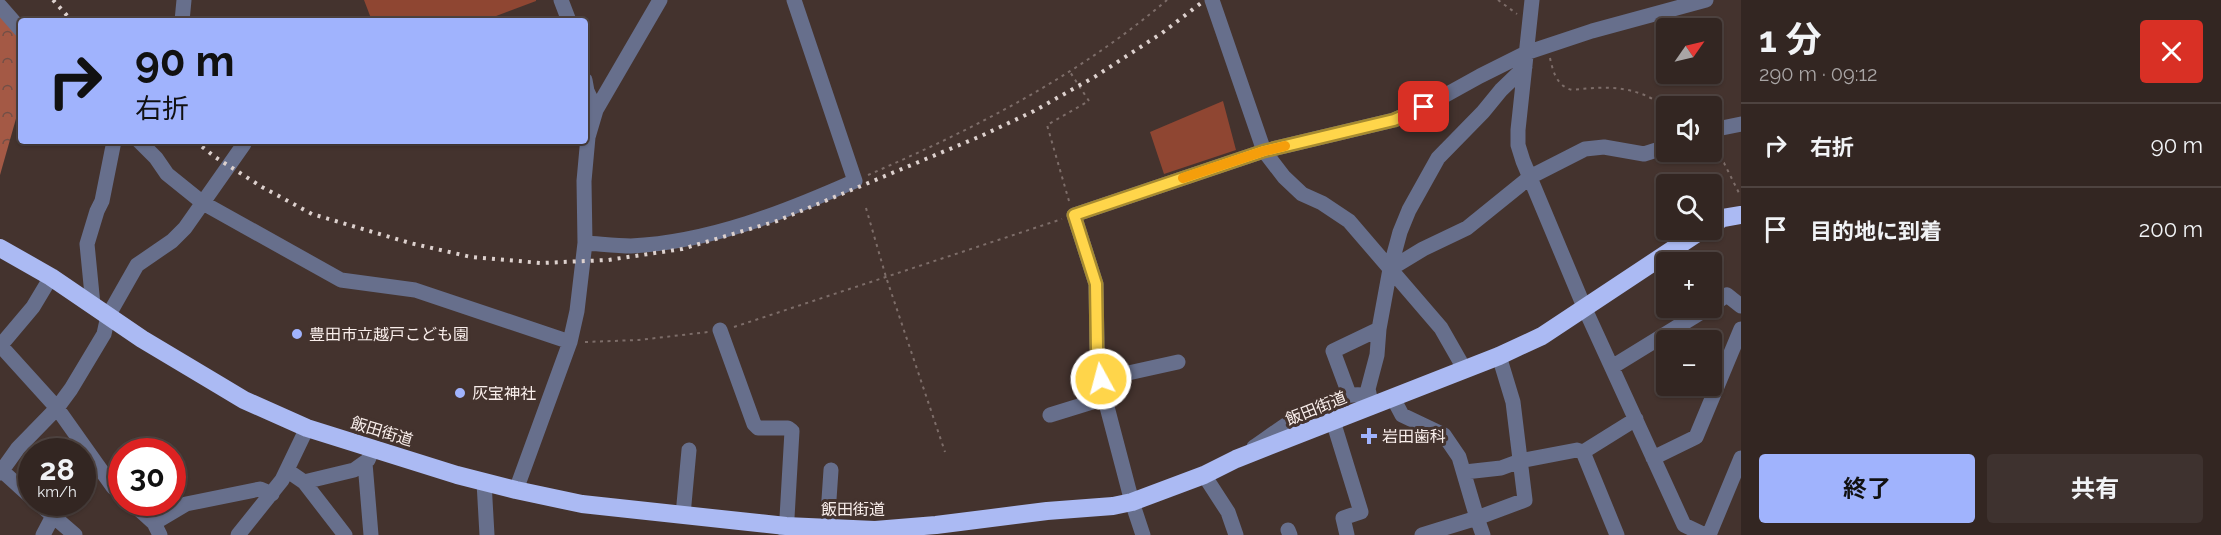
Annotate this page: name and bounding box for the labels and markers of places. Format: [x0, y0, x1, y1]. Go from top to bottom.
pin [1398, 81, 1449, 132]
place label: 豊田市立越戸こども園 [309, 325, 469, 344]
marker: 豊田市立越戸こども園 [290, 327, 304, 341]
place label: 灰宝神社 [472, 384, 536, 403]
marker: 灰宝神社 [453, 386, 467, 400]
marker: 岩田歯科 [1360, 427, 1378, 445]
place label: 岩田歯科 [1382, 427, 1446, 446]

